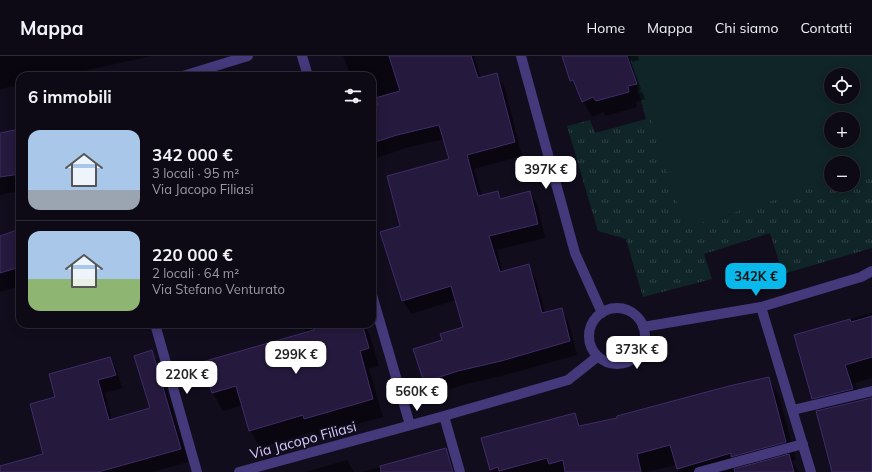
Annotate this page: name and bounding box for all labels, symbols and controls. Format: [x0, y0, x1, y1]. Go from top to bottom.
text: Mappa [20, 16, 84, 40]
text: Home [586, 19, 625, 37]
text: Mappa [647, 19, 693, 37]
text: Chi siamo [715, 19, 778, 37]
text: Contatti [800, 19, 852, 37]
map controls [824, 68, 860, 192]
button: locate [824, 68, 860, 104]
icon: filters [342, 85, 364, 107]
text: 6 immobili [28, 86, 112, 107]
button: + [824, 112, 860, 148]
text: 342 000 € [152, 144, 233, 165]
icon: home [60, 146, 108, 194]
pin: 397K € [513, 156, 579, 190]
button: − [824, 156, 860, 192]
text: 397K € [524, 161, 568, 177]
text: 3 locali · 95 m² [152, 165, 239, 181]
text: Via Jacopo Filiasi [152, 181, 254, 197]
text: 220 000 € [152, 244, 233, 265]
icon: home [60, 247, 108, 295]
pin: 342K € [723, 263, 789, 297]
text: 2 locali · 64 m² [152, 265, 239, 281]
text: 342K € [734, 268, 778, 284]
text: Via Stefano Venturato [152, 281, 285, 297]
pin: 373K € [604, 336, 670, 370]
pin: 299K € [263, 341, 329, 375]
text: 373K € [615, 341, 659, 357]
text: 299K € [274, 346, 318, 362]
pin: 220K € [154, 361, 220, 395]
text: 220K € [165, 366, 209, 382]
pin: 560K € [384, 378, 450, 412]
text: 560K € [395, 383, 439, 399]
street label: Via Jacopo Filiasi [248, 417, 358, 463]

